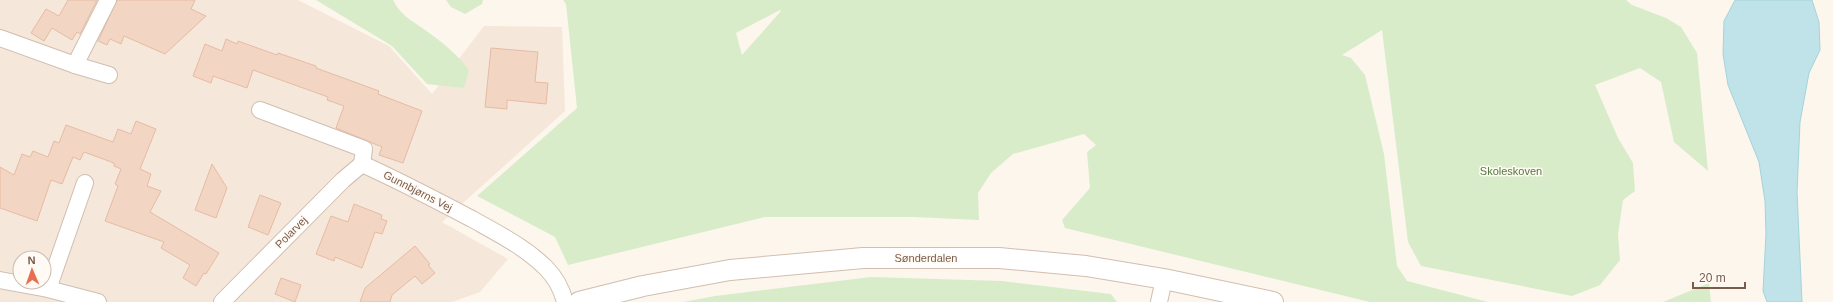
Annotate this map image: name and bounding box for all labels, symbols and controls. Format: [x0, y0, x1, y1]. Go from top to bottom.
park label: Skoleskoven [1480, 165, 1542, 177]
street label: Gunnbjørns Vej [381, 168, 455, 214]
street label: Polarvej [273, 214, 309, 250]
north arrow [12, 250, 52, 290]
street label: Sønderdalen [895, 252, 958, 264]
text: N [27, 254, 36, 266]
scale bar [1693, 264, 1745, 290]
text: 20 m [1699, 271, 1726, 285]

